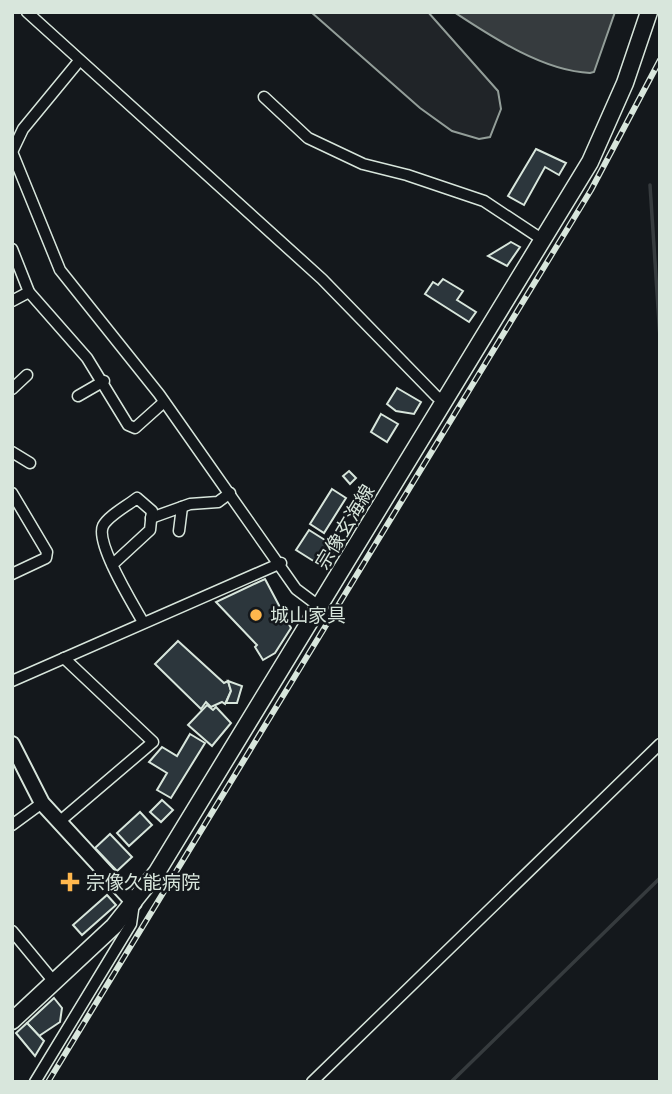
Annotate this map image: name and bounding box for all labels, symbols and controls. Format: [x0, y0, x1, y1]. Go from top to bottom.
street label: 宗像玄海線 [311, 480, 379, 574]
place label: 城山家具 [270, 604, 346, 627]
marker: 城山家具 [248, 607, 264, 623]
place label: 宗像久能病院 [86, 871, 200, 894]
marker: 宗像久能病院 [60, 872, 80, 892]

